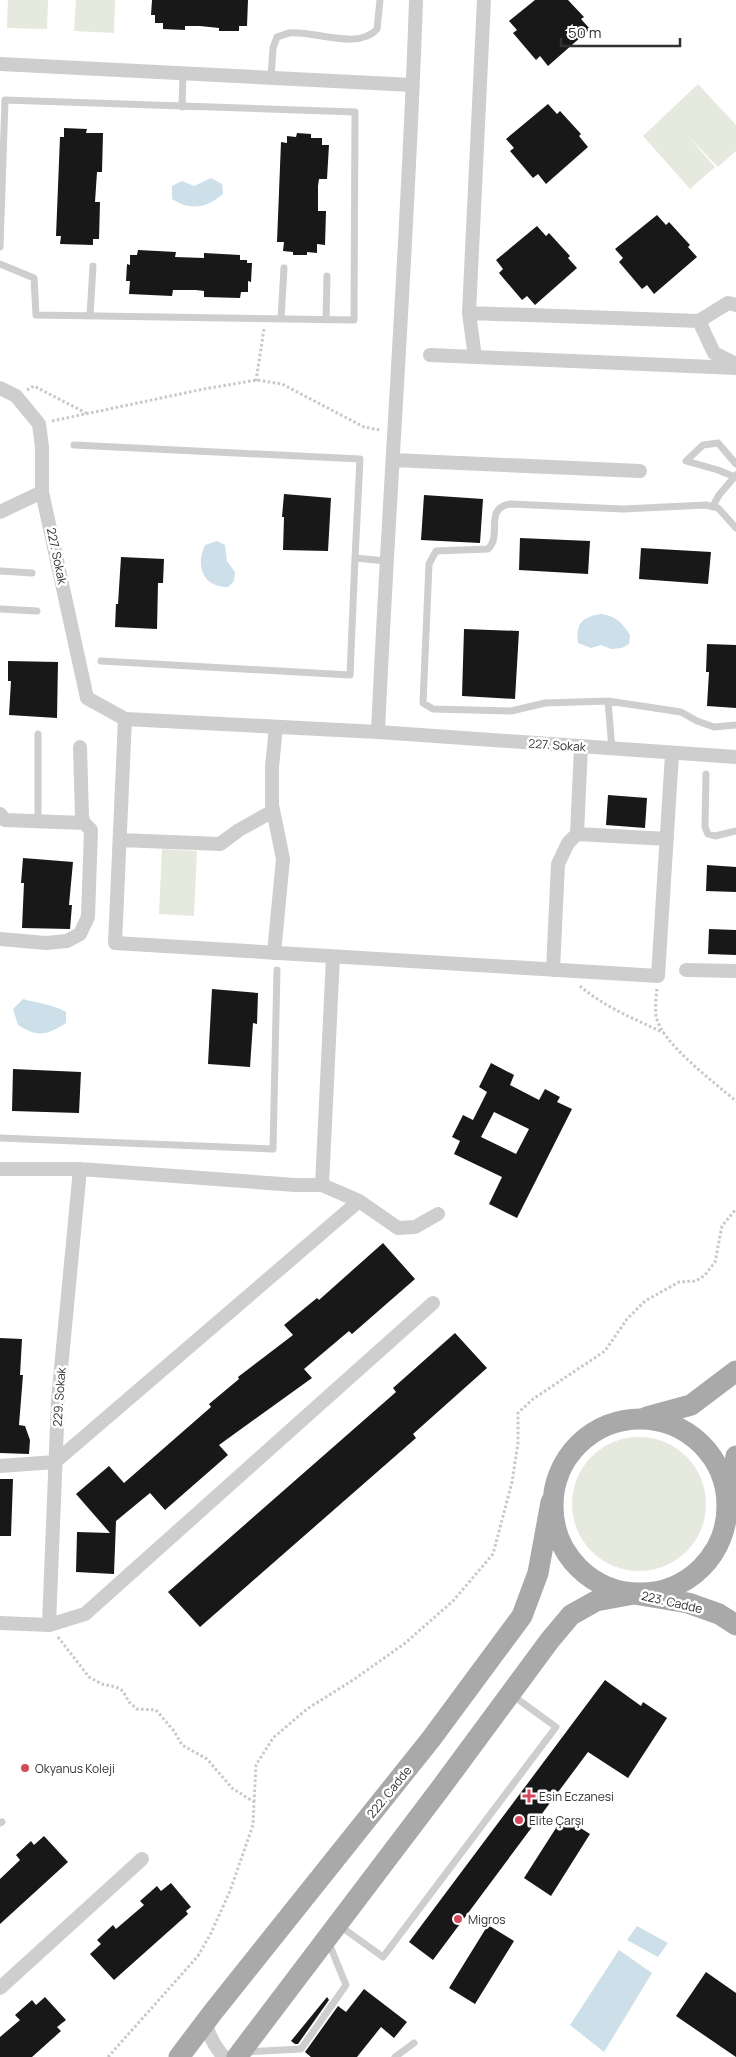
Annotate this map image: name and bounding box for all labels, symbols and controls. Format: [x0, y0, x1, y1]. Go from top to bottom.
scale bar [561, 15, 680, 47]
text: 50 m [568, 22, 602, 43]
street label: 227. Sokak [43, 526, 71, 587]
street label: 227. Sokak [528, 735, 587, 756]
street label: 229. Sokak [48, 1366, 70, 1427]
street label: 223. Cadde [640, 1587, 704, 1617]
place label: Okyanus Koleji [35, 1760, 115, 1777]
marker: Okyanus Koleji [19, 1762, 31, 1774]
street label: 222. Cadde [363, 1762, 415, 1822]
place label: Esin Eczanesi [539, 1788, 614, 1805]
marker: Esin Eczanesi [523, 1790, 535, 1802]
place label: Elite Çarşı [529, 1812, 584, 1829]
marker: Elite Çarşı [513, 1814, 525, 1826]
place label: Migros [468, 1911, 506, 1928]
marker: Migros [452, 1913, 464, 1925]

